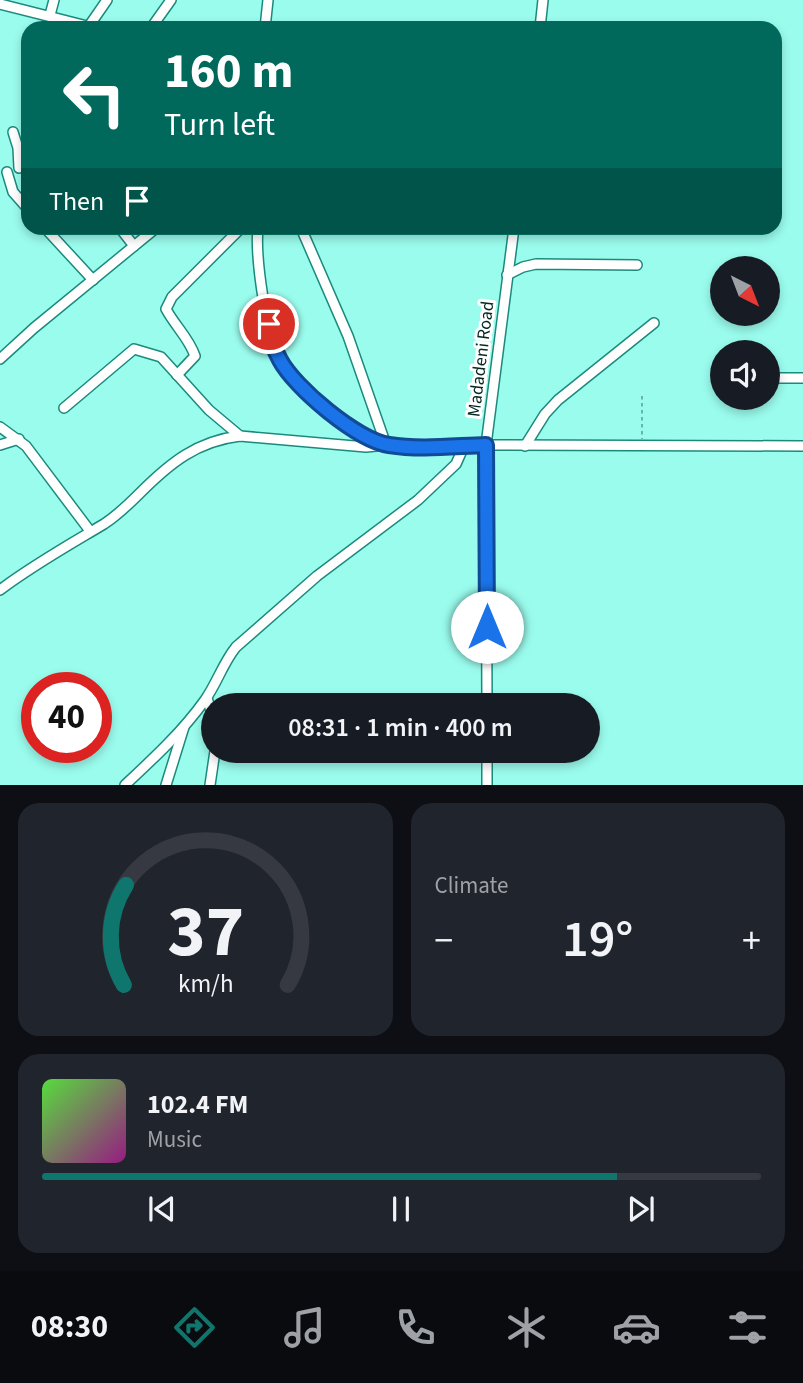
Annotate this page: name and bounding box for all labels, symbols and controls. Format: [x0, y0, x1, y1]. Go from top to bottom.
text: 160 m [164, 37, 293, 107]
icon: left [49, 49, 140, 140]
text: Turn left [164, 102, 275, 148]
icon: arrive [118, 182, 156, 220]
text: Then [49, 183, 104, 220]
north arrow [710, 256, 780, 326]
map controls [710, 256, 780, 410]
pin [239, 294, 299, 354]
street label: Madadeni Road [461, 300, 501, 418]
icon: arrive [250, 305, 288, 343]
button: sound [710, 340, 780, 410]
position arrow [450, 590, 524, 664]
speed limit sign: 40 [21, 672, 112, 763]
text: 08:31 · 1 min · 400 m [288, 709, 513, 746]
text: Climate [435, 869, 508, 902]
text: 37 [167, 881, 244, 985]
text: 19° [562, 903, 633, 977]
text: − [435, 914, 453, 968]
text: + [742, 914, 761, 968]
text: km/h [178, 966, 233, 1002]
text: 102.4 FM [147, 1086, 248, 1123]
text: Music [147, 1123, 202, 1156]
icon: previous [143, 1190, 181, 1228]
icon: pause [382, 1190, 420, 1228]
icon: next [622, 1190, 660, 1228]
icon: directions [170, 1303, 219, 1352]
icon: music [280, 1303, 329, 1352]
icon: phone [391, 1303, 440, 1352]
icon: climate [502, 1303, 551, 1352]
icon: car [612, 1303, 661, 1352]
icon: filters [723, 1303, 772, 1352]
text: 08:30 [31, 1304, 108, 1350]

